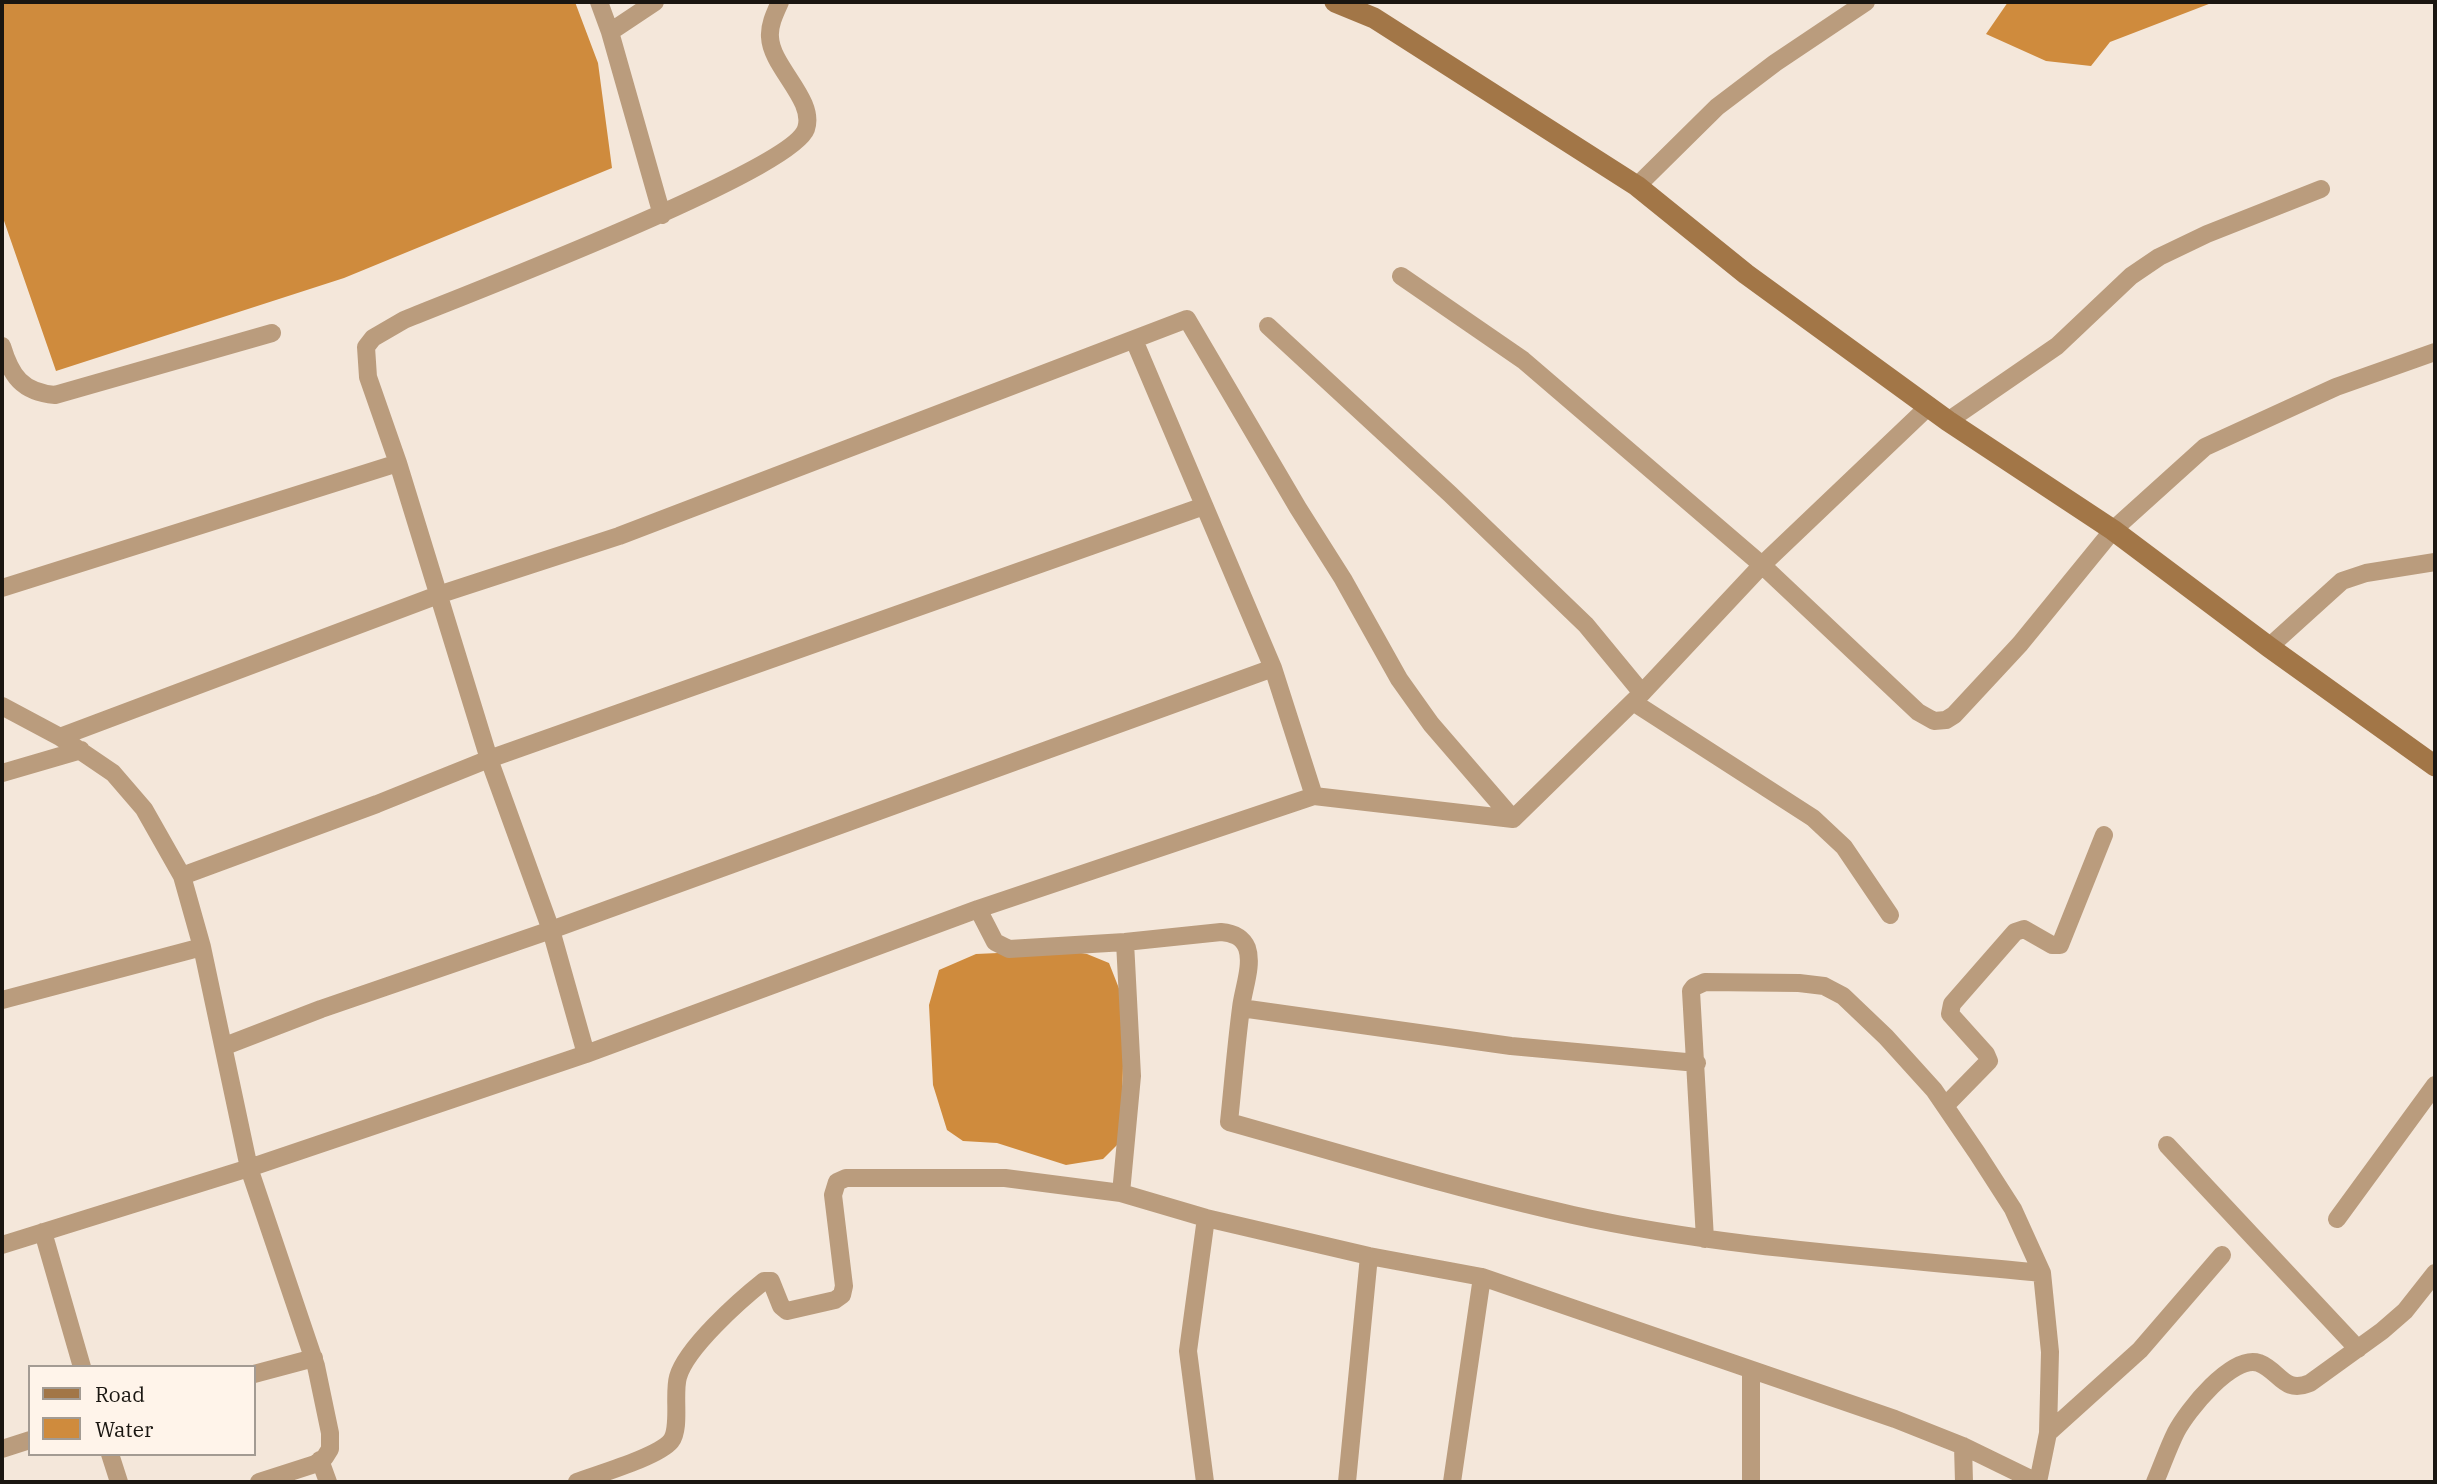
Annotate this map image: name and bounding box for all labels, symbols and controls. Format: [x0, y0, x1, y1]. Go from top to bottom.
legend [28, 1365, 256, 1456]
text: Road [95, 1380, 145, 1408]
text: Water [95, 1415, 153, 1443]

